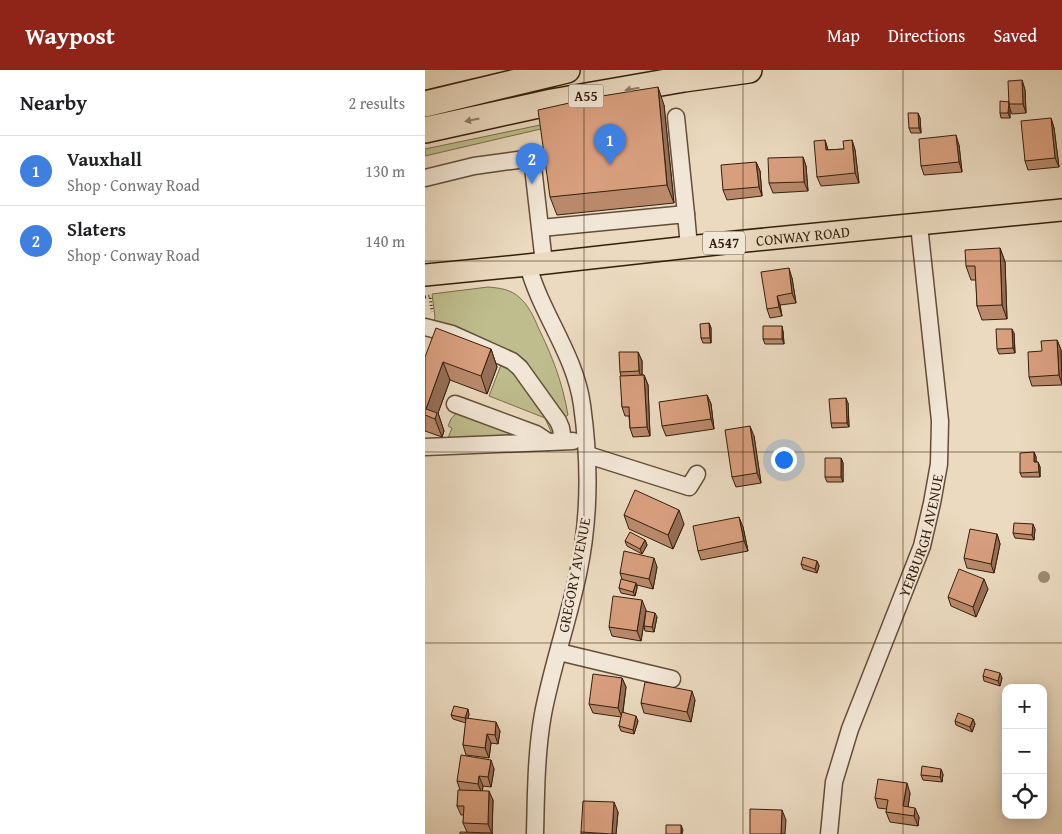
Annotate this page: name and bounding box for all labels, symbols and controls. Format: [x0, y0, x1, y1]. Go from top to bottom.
text: Waypost [25, 18, 115, 53]
text: Map [827, 22, 860, 49]
text: Directions [888, 22, 965, 49]
text: Saved [993, 22, 1037, 49]
road number: A55 [569, 85, 603, 108]
one-way arrow [623, 85, 639, 93]
text: Nearby [20, 87, 87, 118]
text: 2 results [348, 91, 405, 115]
one-way arrow [465, 116, 480, 124]
pin: 1 [594, 124, 626, 165]
pin: 2 [516, 143, 548, 184]
text: Vauxhall [67, 145, 142, 173]
text: 1 [32, 159, 40, 183]
text: 130 m [365, 159, 405, 183]
text: Shop · Conway Road [67, 173, 200, 197]
text: Slaters [67, 215, 126, 243]
street label: CONWAY ROAD [755, 220, 851, 250]
text: 2 [32, 229, 40, 253]
text: 140 m [365, 229, 405, 253]
road number: A547 [703, 232, 745, 254]
text: Shop · Conway Road [67, 243, 200, 267]
your location [771, 447, 797, 473]
street label: YERBURGH AVENUE [893, 472, 948, 600]
street label: GREGORY AVENUE [553, 515, 596, 634]
map controls [1002, 684, 1047, 819]
button: + [1002, 684, 1047, 729]
button: − [1002, 729, 1047, 774]
button: locate [1002, 774, 1047, 819]

